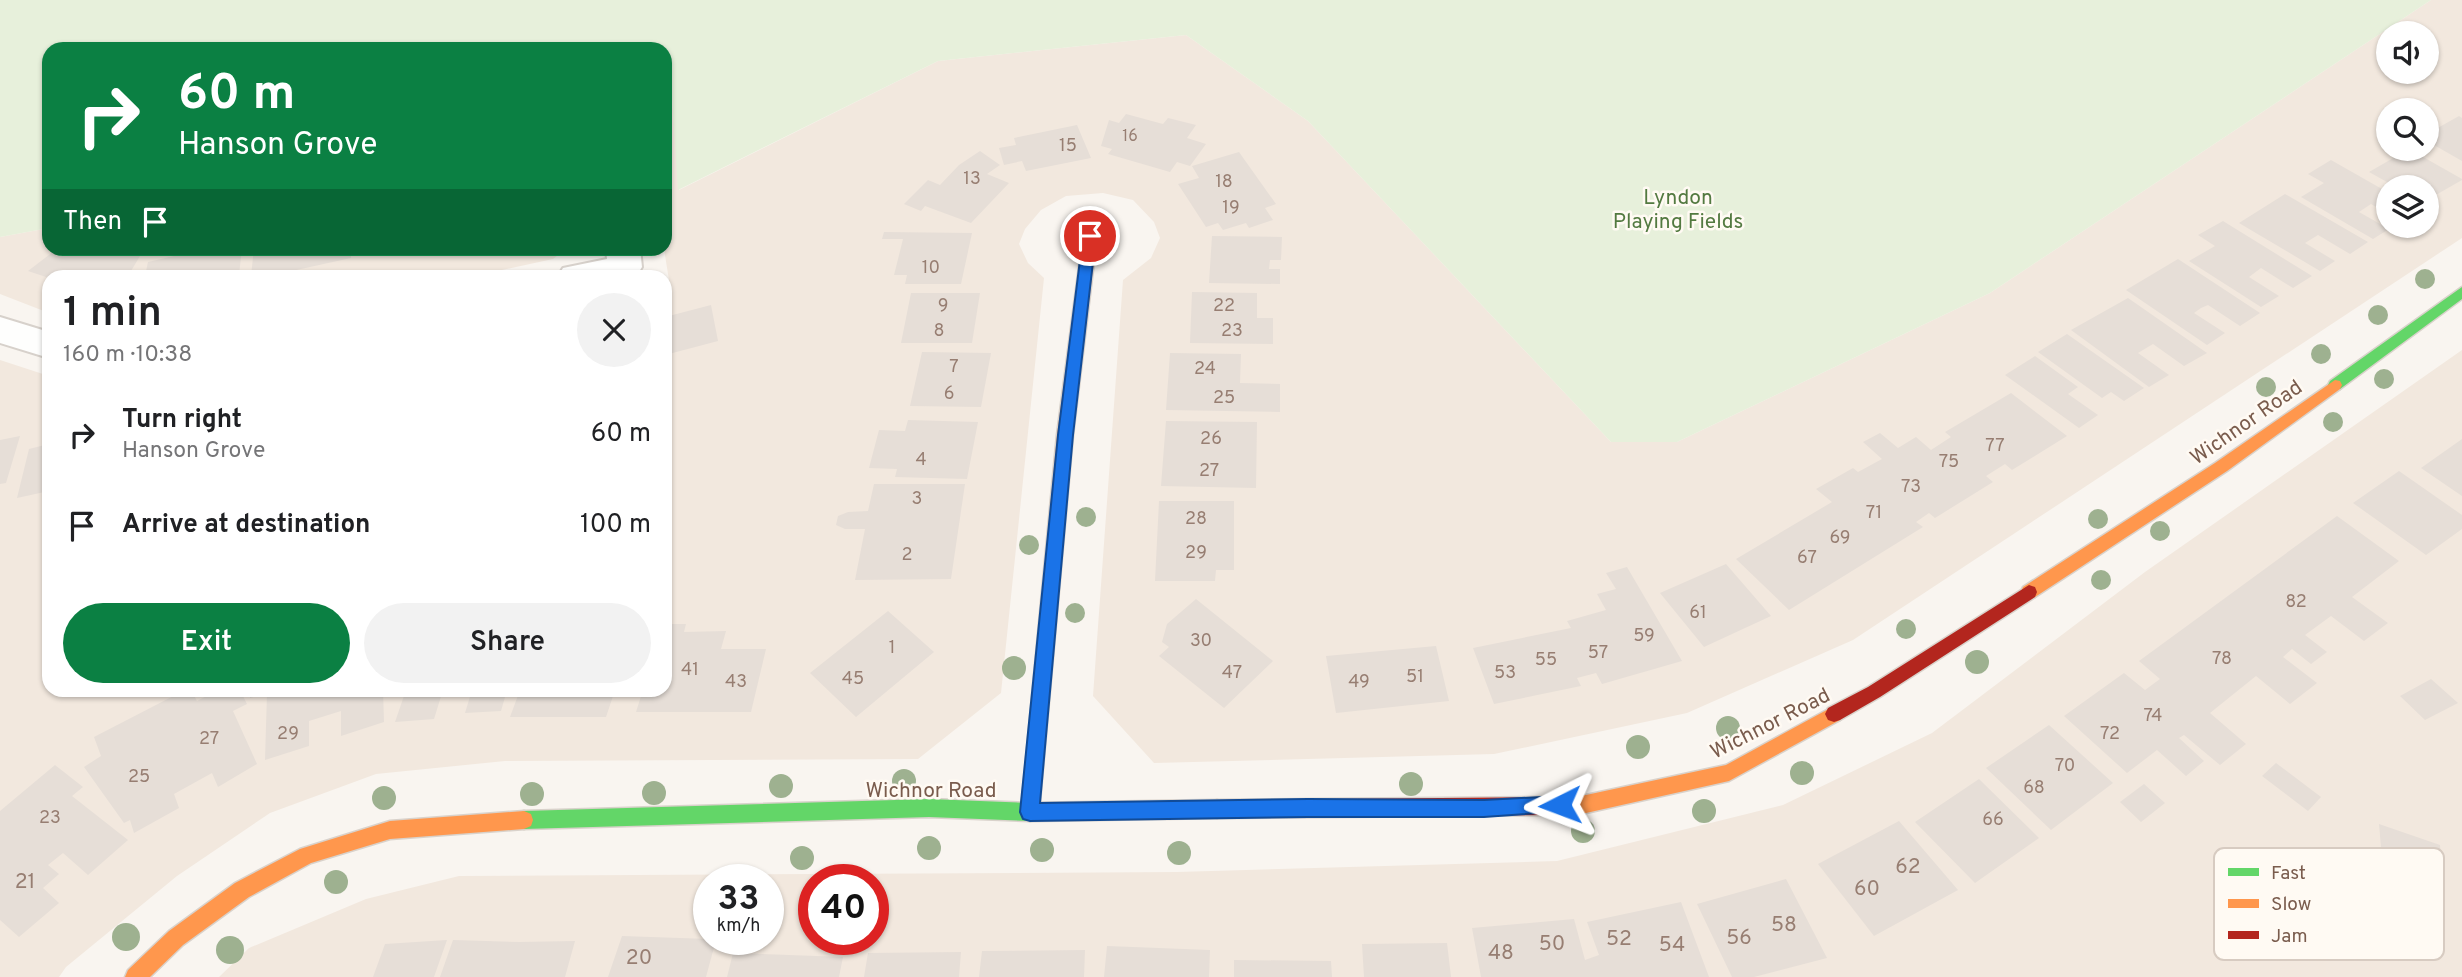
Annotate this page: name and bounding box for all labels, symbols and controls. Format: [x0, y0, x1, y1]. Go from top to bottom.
map controls [2376, 21, 2439, 238]
button: sound [2376, 21, 2439, 84]
text: 60 m [178, 65, 296, 127]
icon: right [63, 70, 154, 161]
button: search [2376, 98, 2439, 161]
text: Hanson Grove [178, 126, 377, 166]
house number: 16 [1122, 127, 1138, 147]
house number: 15 [1059, 135, 1077, 158]
house number: 13 [963, 168, 981, 191]
house number: 18 [1215, 171, 1233, 194]
button: layers [2376, 175, 2439, 238]
park label: Lyndon Playing Fields [1613, 185, 1743, 236]
house number: 19 [1222, 197, 1240, 220]
icon: arrive [136, 203, 174, 241]
text: Then [63, 206, 122, 239]
pin [1060, 206, 1120, 266]
icon: arrive [1071, 217, 1109, 255]
house number: 10 [922, 257, 940, 280]
text: 1 min [63, 288, 162, 341]
button: close [577, 293, 651, 367]
house number: 9 [938, 295, 948, 318]
house number: 22 [1213, 295, 1235, 318]
house number: 8 [934, 320, 945, 343]
house number: 23 [1221, 320, 1243, 343]
text: 160 m · 10:38 [63, 341, 192, 370]
house number: 7 [949, 356, 959, 379]
house number: 24 [1194, 358, 1216, 381]
street label: Wichnor Road [2185, 375, 2308, 472]
house number: 6 [944, 383, 954, 406]
house number: 25 [1213, 387, 1235, 410]
text: Turn right [122, 404, 242, 437]
icon: right [63, 416, 101, 454]
text: 60 m [591, 418, 651, 451]
house number: 26 [1200, 428, 1222, 451]
house number: 77 [1985, 435, 2005, 458]
text: Hanson Grove [122, 437, 265, 466]
house number: 4 [915, 449, 927, 472]
house number: 75 [1939, 451, 1959, 474]
house number: 27 [1199, 460, 1219, 483]
house number: 73 [1901, 476, 1921, 499]
house number: 3 [912, 488, 922, 511]
house number: 71 [1866, 502, 1882, 525]
icon: arrive [63, 507, 101, 545]
house number: 28 [1185, 508, 1207, 531]
text: Arrive at destination [122, 509, 370, 542]
text: 100 m [580, 509, 651, 542]
house number: 69 [1830, 527, 1850, 550]
house number: 29 [1185, 542, 1207, 565]
house number: 2 [901, 544, 913, 567]
house number: 67 [1797, 547, 1817, 570]
house number: 82 [2285, 591, 2307, 614]
house number: 61 [1689, 602, 1707, 625]
button: Exit [63, 603, 350, 683]
button: Share [364, 603, 651, 683]
house number: 59 [1633, 625, 1655, 648]
house number: 30 [1190, 630, 1212, 653]
house number: 1 [889, 637, 895, 660]
house number: 57 [1588, 642, 1608, 665]
house number: 78 [2212, 648, 2232, 671]
house number: 55 [1535, 649, 1557, 672]
house number: 41 [681, 659, 699, 682]
house number: 47 [1222, 662, 1242, 685]
house number: 53 [1494, 662, 1516, 685]
house number: 51 [1406, 666, 1424, 689]
house number: 45 [842, 668, 864, 691]
house number: 43 [725, 671, 747, 694]
house number: 49 [1348, 671, 1370, 694]
street label: Wichnor Road [1706, 683, 1835, 766]
house number: 74 [2144, 705, 2162, 728]
house number: 29 [277, 723, 299, 746]
house number: 72 [2100, 723, 2120, 746]
house number: 27 [199, 728, 219, 751]
house number: 70 [2055, 755, 2075, 778]
house number: 25 [128, 766, 150, 789]
position arrow [1523, 768, 1597, 842]
house number: 68 [2023, 777, 2045, 800]
street label: Wichnor Road [865, 778, 997, 805]
house number: 23 [39, 807, 61, 830]
house number: 66 [1982, 809, 2004, 832]
legend [2214, 848, 2444, 960]
house number: 62 [1895, 854, 1921, 881]
text: Fast [2271, 862, 2306, 886]
speed limit sign: 40 [798, 864, 889, 955]
house number: 21 [15, 869, 35, 896]
house number: 60 [1854, 876, 1880, 903]
text: 33 [718, 878, 759, 922]
text: Slow [2271, 893, 2311, 917]
house number: 58 [1771, 912, 1797, 939]
text: km/h [717, 915, 760, 938]
house number: 56 [1726, 925, 1752, 952]
text: Jam [2271, 925, 2308, 949]
house number: 52 [1606, 926, 1632, 953]
house number: 50 [1539, 931, 1565, 958]
house number: 54 [1659, 932, 1685, 959]
house number: 48 [1488, 940, 1514, 967]
house number: 20 [626, 945, 652, 972]

